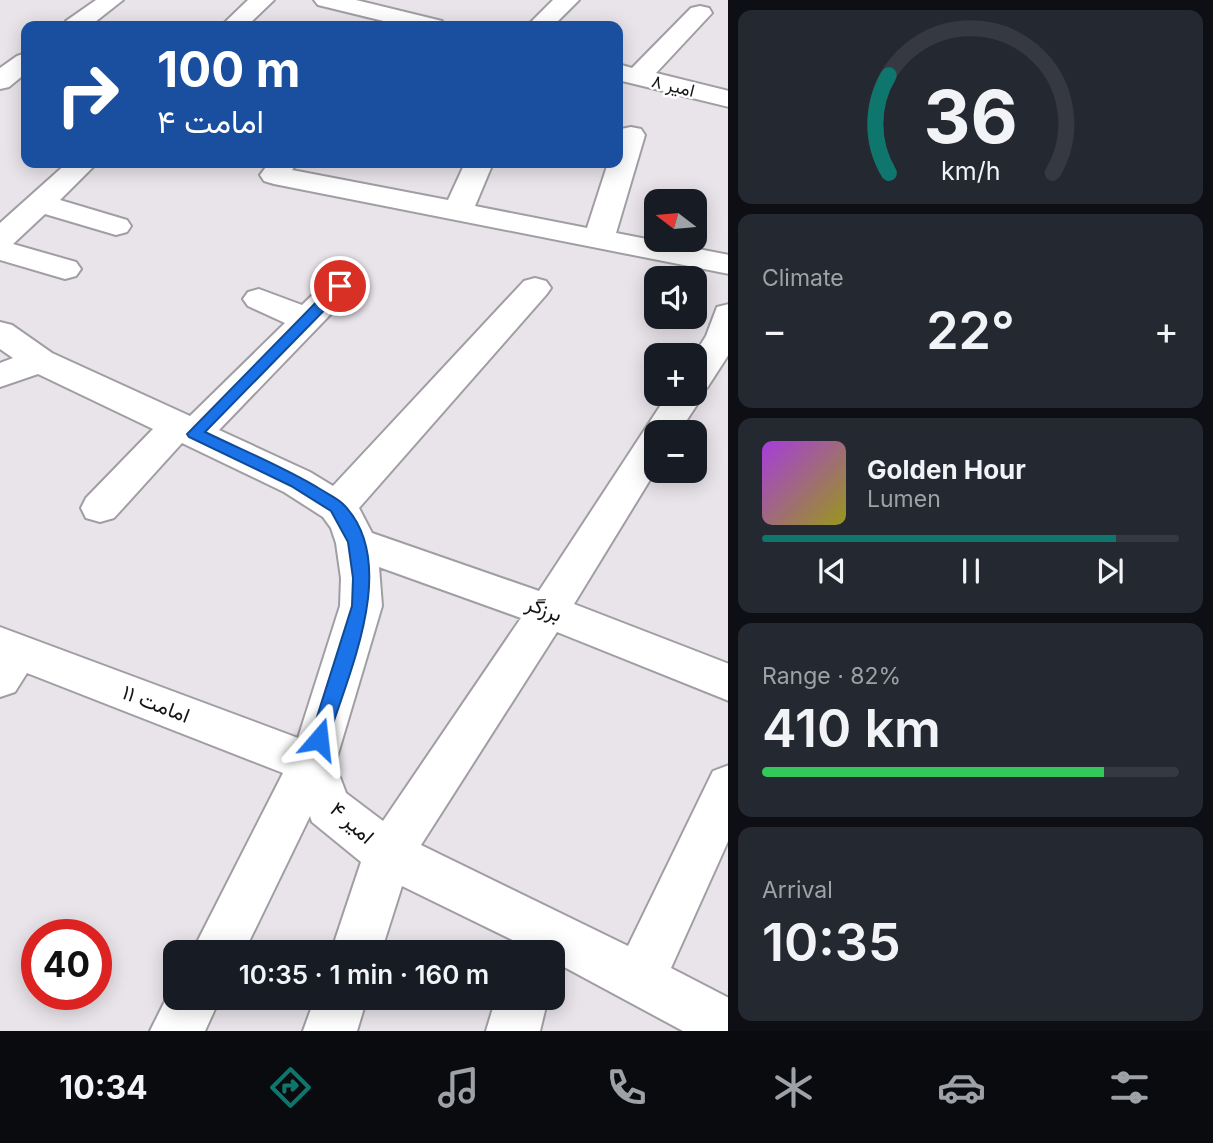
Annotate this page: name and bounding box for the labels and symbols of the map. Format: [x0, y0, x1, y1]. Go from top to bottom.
street label: امیر ۸ [649, 70, 697, 102]
north arrow [644, 189, 707, 252]
pin [310, 256, 370, 316]
street label: برزگر [521, 590, 566, 628]
street label: امامت ۱۱ [119, 679, 193, 728]
position arrow [282, 702, 356, 776]
street label: امیر ۴ [325, 796, 379, 850]
speed limit sign: 40 [21, 919, 112, 1010]

